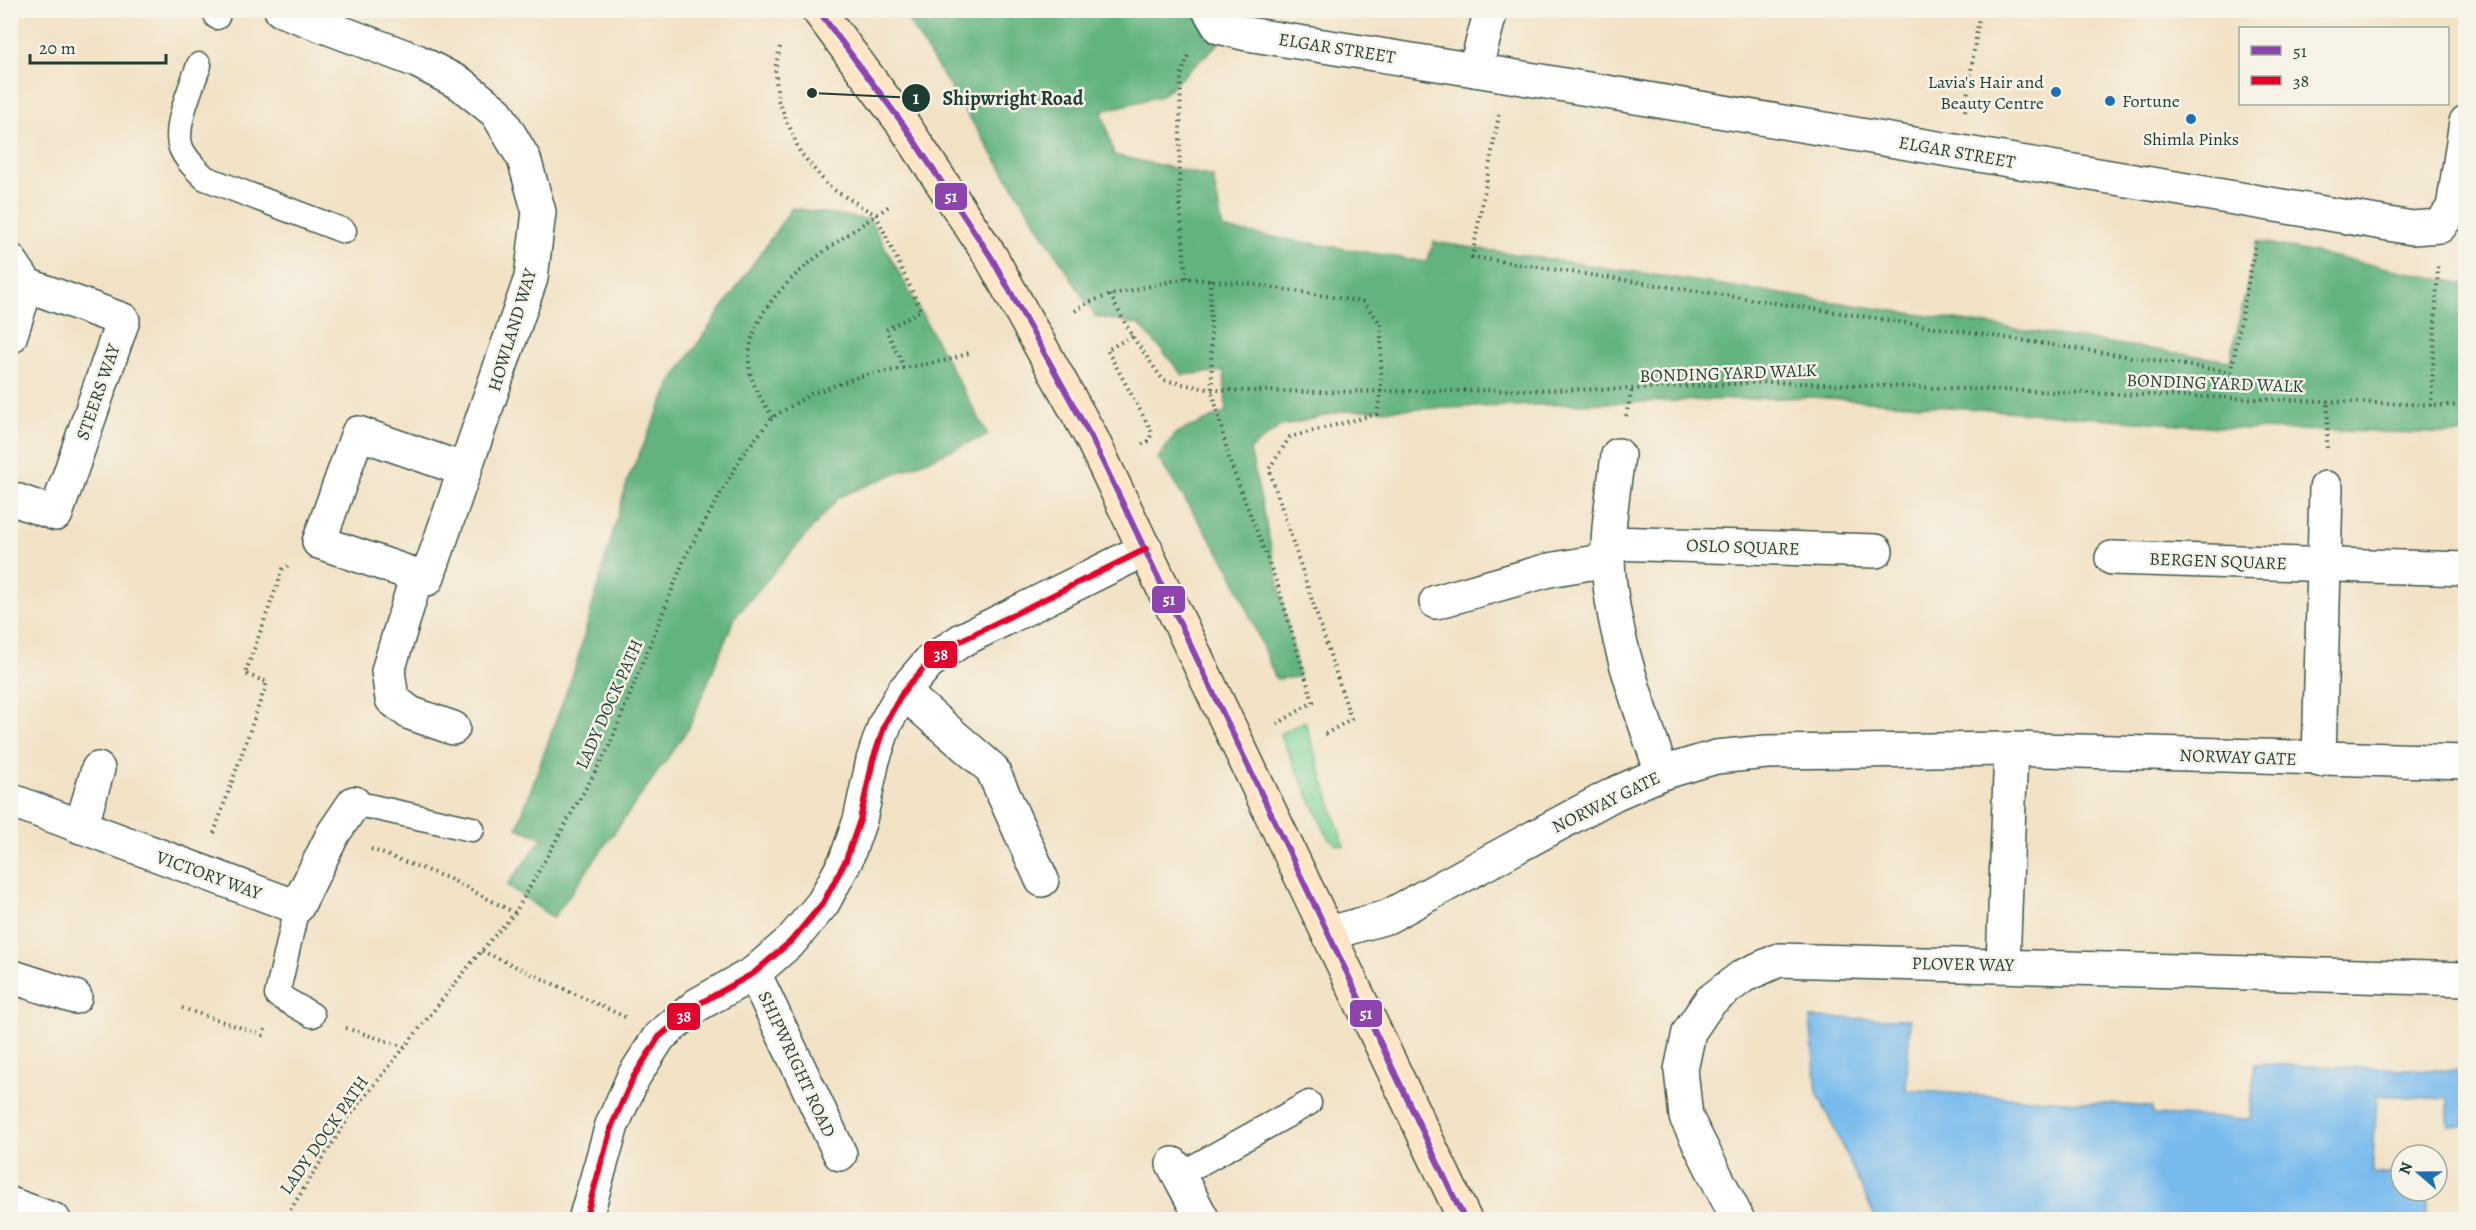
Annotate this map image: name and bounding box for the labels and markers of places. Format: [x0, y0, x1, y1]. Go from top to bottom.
place label: Lavia's Hair and Beauty Centre [1928, 70, 2044, 115]
callout: Shipwright Road [901, 79, 1096, 117]
marker: Lavia's Hair and Beauty Centre [2049, 85, 2063, 99]
place label: Fortune [2122, 89, 2180, 113]
marker: Fortune [2103, 94, 2117, 108]
marker: Shimla Pinks [2184, 112, 2198, 126]
place label: Shimla Pinks [2143, 127, 2239, 151]

